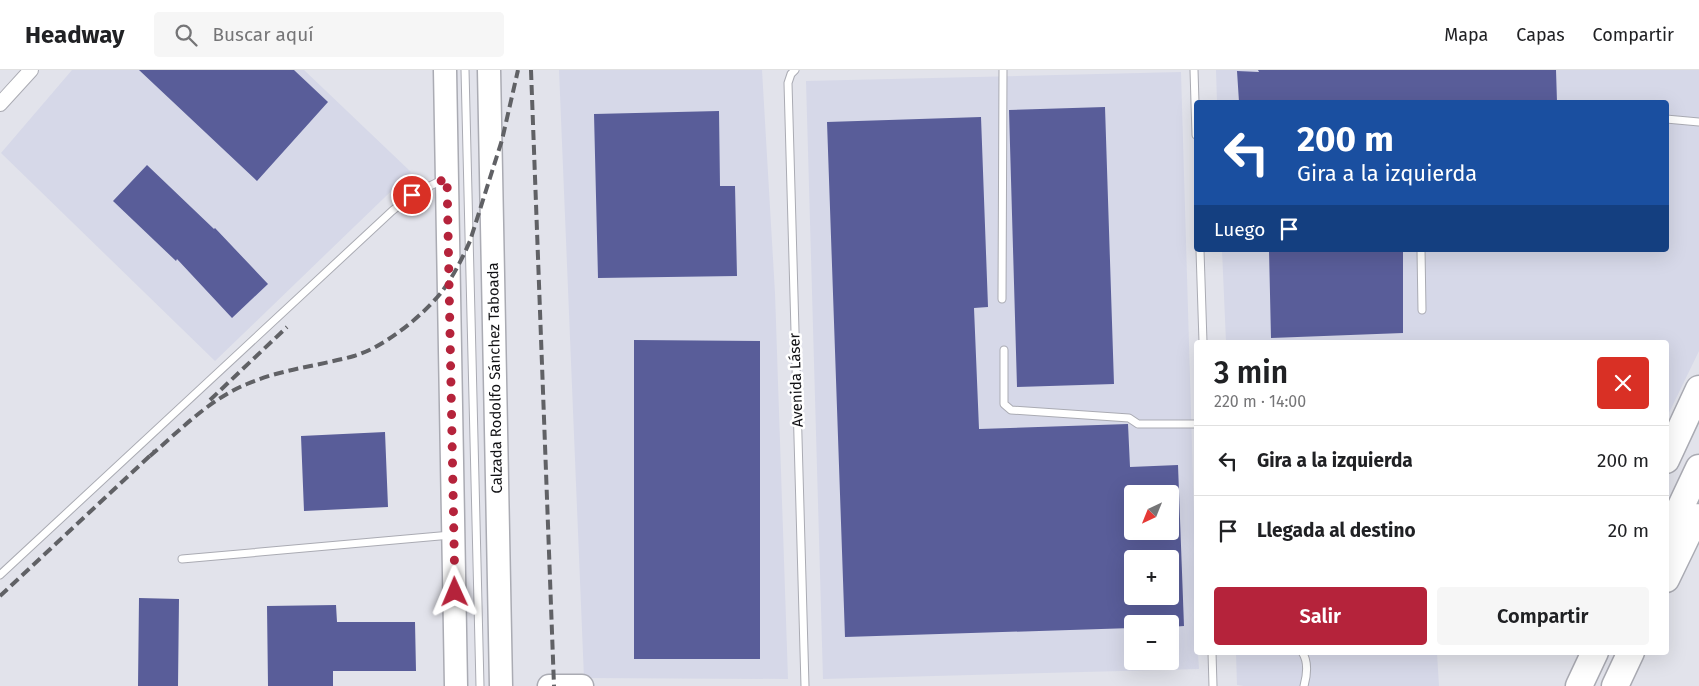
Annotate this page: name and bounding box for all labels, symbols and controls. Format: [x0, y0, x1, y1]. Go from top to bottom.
search box [154, 12, 504, 57]
text: Headway [25, 21, 124, 49]
icon: search [172, 21, 200, 49]
text: Buscar aquí [212, 23, 314, 46]
text: Mapa [1444, 24, 1488, 46]
text: Capas [1516, 24, 1565, 46]
text: Compartir [1593, 24, 1674, 46]
text: 200 m [1297, 118, 1394, 160]
icon: left [1214, 120, 1279, 185]
text: Gira a la izquierda [1297, 160, 1477, 187]
pin [391, 174, 433, 216]
icon: arrive [398, 181, 426, 209]
icon: arrive [1275, 215, 1303, 243]
text: Luego [1214, 218, 1265, 241]
street label: Calzada Rodolfo Sánchez Taboada [484, 262, 506, 494]
street label: Avenida Láser [785, 332, 807, 428]
text: 3 min [1214, 355, 1288, 391]
button: close [1597, 357, 1649, 409]
text: 220 m · 14:00 [1214, 392, 1306, 411]
icon: left [1214, 447, 1242, 475]
text: Gira a la izquierda [1257, 449, 1413, 472]
text: 200 m [1597, 449, 1649, 472]
north arrow [1124, 485, 1179, 540]
map controls [1124, 485, 1179, 670]
icon: arrive [1214, 517, 1242, 545]
text: Llegada al destino [1257, 519, 1416, 542]
text: 20 m [1608, 519, 1649, 542]
button: + [1124, 550, 1179, 605]
position arrow [428, 565, 480, 617]
button: Salir [1214, 587, 1427, 645]
button: Compartir [1437, 587, 1649, 645]
button: − [1124, 615, 1179, 670]

